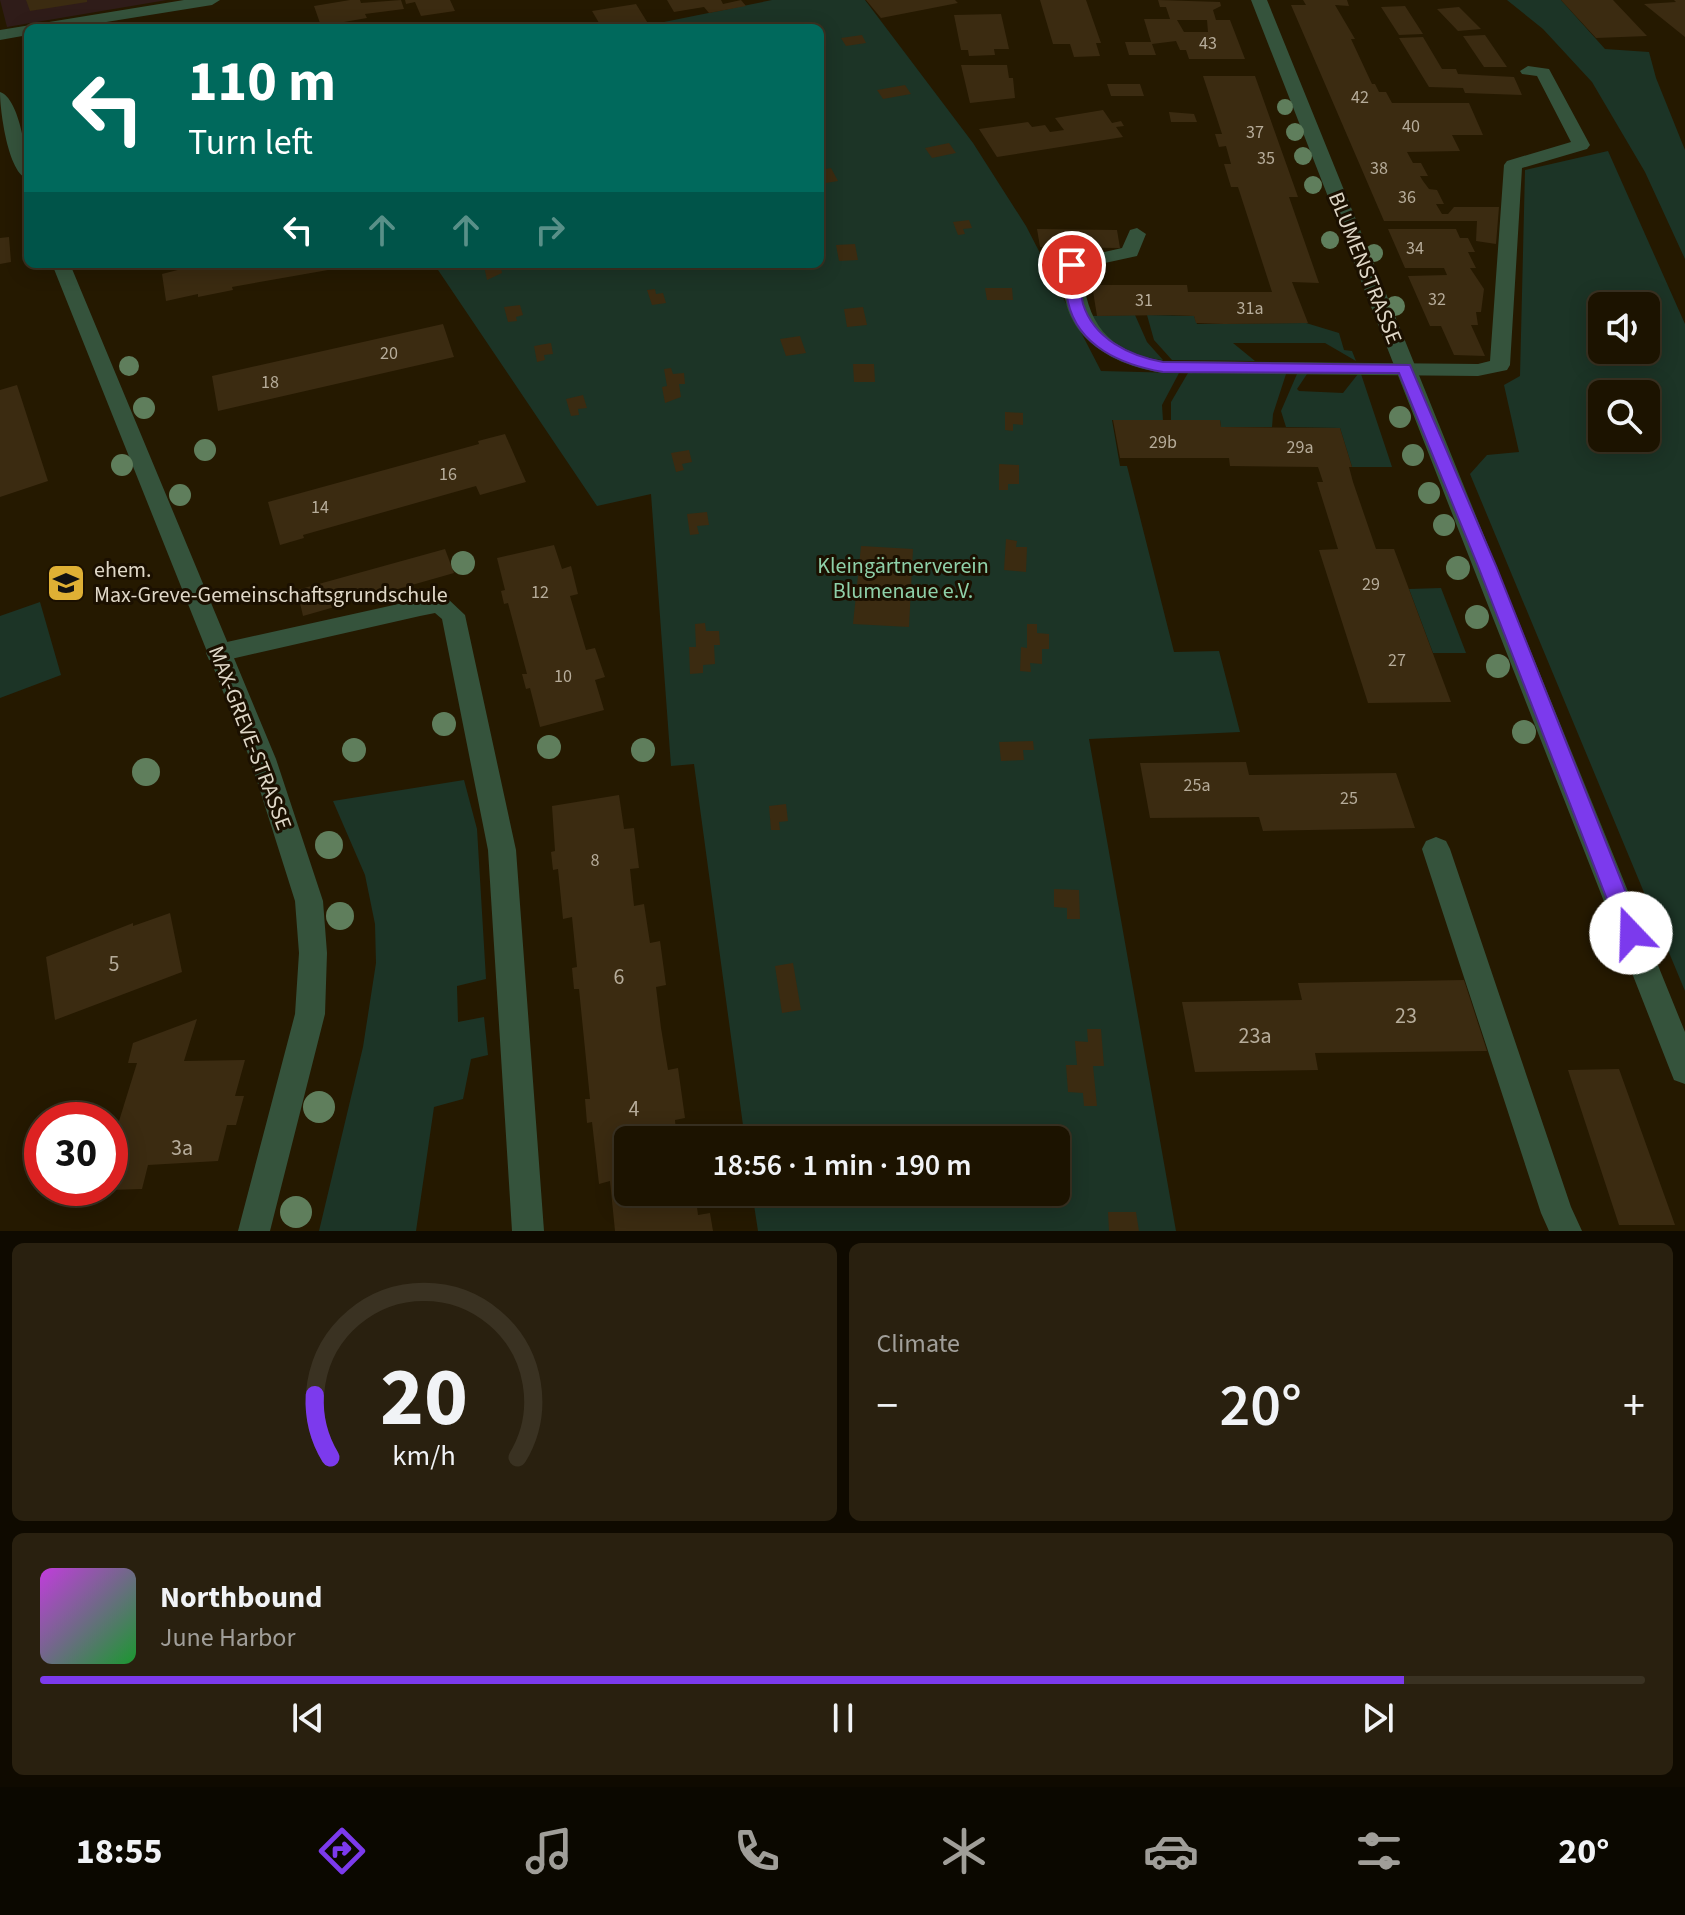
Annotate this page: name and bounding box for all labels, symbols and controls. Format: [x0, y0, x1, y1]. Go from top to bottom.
house number: 43 [1199, 31, 1217, 56]
text: 110 m [188, 43, 336, 122]
icon: left [56, 56, 160, 160]
house number: 42 [1351, 85, 1369, 110]
house number: 40 [1402, 114, 1420, 139]
text: Turn left [188, 117, 313, 168]
house number: 37 [1246, 120, 1264, 145]
house number: 35 [1257, 146, 1275, 171]
house number: 38 [1370, 156, 1388, 181]
house number: 36 [1398, 185, 1416, 210]
street label: BLUMENSTRASSE [1320, 187, 1410, 349]
icon: left [276, 208, 320, 252]
icon: ahead [360, 208, 404, 252]
icon: ahead [444, 208, 488, 252]
icon: right [528, 208, 572, 252]
pin [1038, 231, 1106, 299]
house number: 34 [1406, 236, 1424, 261]
icon: arrive [1050, 243, 1094, 287]
house number: 32 [1428, 287, 1446, 312]
house number: 31 [1135, 288, 1153, 313]
map controls [1588, 292, 1660, 452]
button: sound [1588, 292, 1660, 364]
house number: 31a [1237, 296, 1263, 321]
house number: 20 [380, 341, 398, 366]
house number: 18 [261, 370, 279, 395]
button: search [1588, 380, 1660, 452]
house number: 29b [1149, 430, 1177, 455]
house number: 29a [1287, 435, 1313, 460]
house number: 16 [439, 462, 457, 487]
house number: 14 [311, 495, 329, 520]
park label: Kleingärtnerverein Blumenaue e.V. [817, 550, 989, 607]
place label: ehem. Max-Greve-Gemeinschaftsgrundschule [94, 554, 448, 611]
school or university icon: ehem. Max-Greve-Gemeinschaftsgrundschule [45, 562, 87, 604]
house number: 29 [1362, 572, 1380, 597]
house number: 12 [531, 580, 549, 605]
street label: MAX-GREVE-STRASSE [200, 641, 300, 835]
house number: 27 [1388, 648, 1406, 673]
house number: 10 [554, 664, 572, 689]
house number: 25a [1184, 773, 1210, 798]
house number: 25 [1340, 786, 1358, 811]
house number: 8 [591, 848, 600, 873]
position arrow [1589, 891, 1673, 975]
house number: 5 [109, 948, 119, 980]
house number: 6 [614, 961, 625, 993]
house number: 23 [1395, 1000, 1417, 1032]
house number: 23a [1239, 1020, 1271, 1052]
house number: 4 [629, 1093, 640, 1125]
speed limit sign: 30 [24, 1102, 128, 1206]
house number: 3a [171, 1132, 193, 1164]
text: 18:56 · 1 min · 190 m [712, 1144, 972, 1187]
text: Climate [877, 1325, 960, 1362]
text: 20 [380, 1339, 468, 1457]
text: 20° [1220, 1364, 1302, 1449]
text: − [877, 1375, 898, 1438]
text: + [1623, 1375, 1645, 1438]
text: km/h [393, 1436, 456, 1476]
text: Northbound [160, 1576, 322, 1619]
text: June Harbor [160, 1619, 296, 1656]
icon: previous [286, 1696, 330, 1740]
icon: pause [821, 1696, 865, 1740]
icon: next [1356, 1696, 1400, 1740]
icon: directions [314, 1823, 370, 1879]
icon: music [521, 1823, 577, 1879]
icon: phone [729, 1823, 785, 1879]
icon: climate [936, 1823, 992, 1879]
icon: car [1143, 1823, 1199, 1879]
icon: filters [1351, 1823, 1407, 1879]
text: 18:55 [76, 1826, 163, 1877]
text: 20° [1558, 1826, 1609, 1877]

